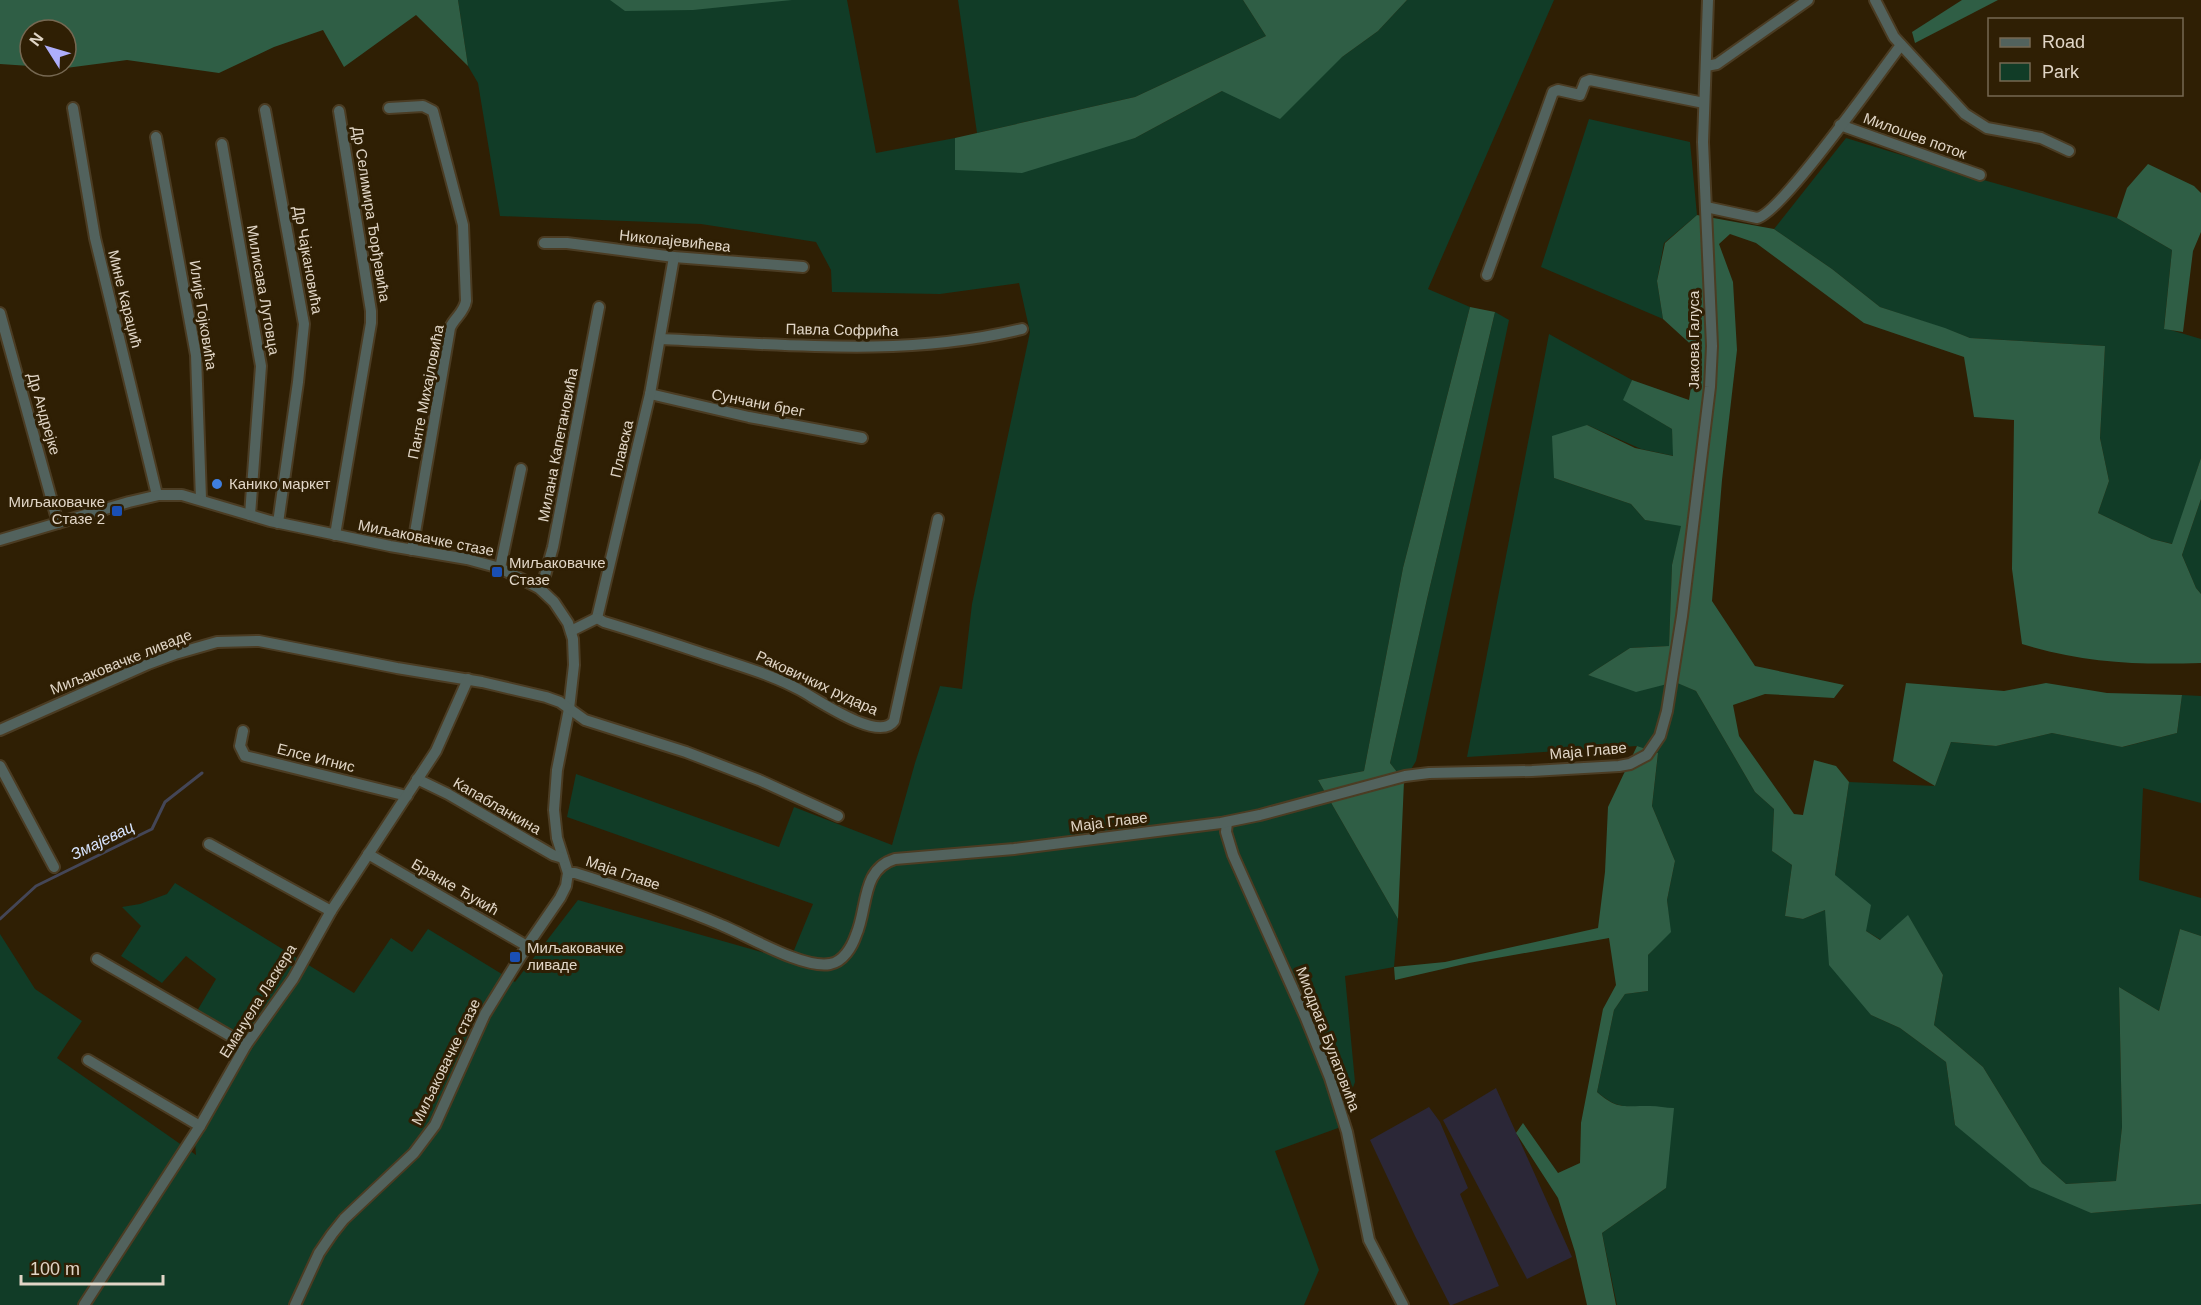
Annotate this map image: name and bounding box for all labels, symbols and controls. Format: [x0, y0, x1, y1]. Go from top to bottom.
north arrow [18, 18, 78, 78]
legend [1988, 18, 2183, 96]
text: N [26, 30, 47, 49]
text: Road [2042, 32, 2085, 52]
text: Park [2042, 62, 2080, 82]
street label: Милошев поток [1861, 109, 1969, 162]
street label: Др Селимира Ђорђевића [349, 125, 394, 303]
street label: Др Чајкановића [291, 205, 326, 316]
street label: Милисава Лутовца [244, 224, 283, 357]
street label: Николајевићева [619, 226, 732, 255]
street label: Мине Караџић [105, 248, 146, 350]
street label: Илије Гојковића [186, 259, 221, 372]
street label: Јакова Галуса [1685, 290, 1702, 389]
street label: Павла Софрића [785, 320, 899, 339]
street label: Панте Михајловића [404, 322, 447, 461]
street label: Милана Капетановића [534, 366, 581, 523]
street label: Др Андрејке [25, 371, 64, 457]
street label: Сунчани брег [710, 385, 807, 420]
street label: Плавска [607, 418, 637, 479]
place label: Канико маркет [229, 475, 331, 492]
marker: Канико маркет [210, 477, 224, 491]
place label: Миљаковачке Стазе 2 [8, 493, 105, 527]
marker: Миљаковачке Стазе 2 [110, 504, 124, 518]
street label: Миљаковачке стазе [357, 516, 496, 559]
place label: Миљаковачке Стазе [509, 554, 606, 588]
marker: Миљаковачке Стазе [490, 565, 504, 579]
street label: Миљаковачке ливаде [48, 625, 194, 698]
street label: Раковичких рудара [754, 647, 882, 719]
street label: Маја Главе [1549, 739, 1627, 762]
street label: Елсе Игнис [276, 740, 357, 775]
street label: Капабланкина [450, 774, 545, 838]
street label: Маја Главе [1070, 808, 1148, 835]
water label: Змајевац [68, 818, 137, 863]
street label: Маја Главе [584, 852, 663, 893]
street label: Бранке Ђукић [409, 855, 502, 918]
place label: Миљаковачке ливаде [527, 939, 624, 973]
street label: Емануела Ласкера [216, 940, 300, 1061]
marker: Миљаковачке ливаде [508, 950, 522, 964]
street label: Миодрага Булатовића [1293, 964, 1364, 1114]
street label: Миљаковачке стазе [408, 996, 483, 1128]
scale bar [21, 1248, 164, 1286]
text: 100 m [30, 1259, 80, 1279]

